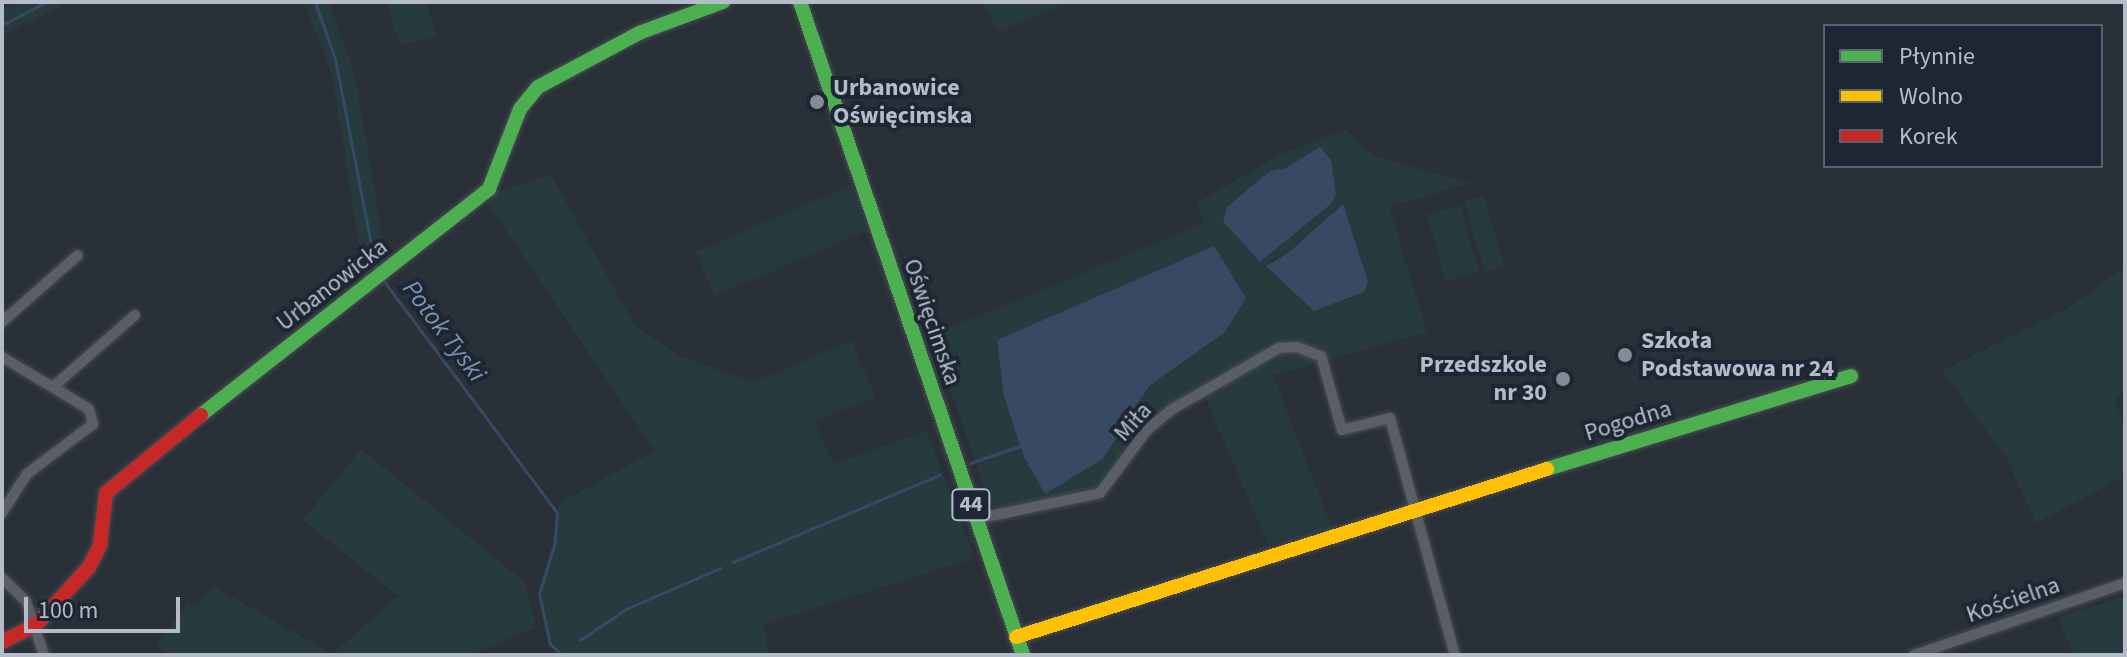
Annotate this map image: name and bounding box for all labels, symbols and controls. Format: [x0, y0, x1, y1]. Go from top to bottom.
legend [1823, 24, 2103, 168]
text: Płynnie [1899, 39, 1975, 74]
place label: Urbanowice Oświęcimska [833, 74, 972, 130]
text: Wolno [1899, 79, 1963, 114]
marker: Urbanowice Oświęcimska [808, 93, 826, 111]
text: Korek [1899, 119, 1958, 154]
street label: Urbanowicka [271, 233, 393, 337]
street label: Oświęcimska [897, 255, 967, 389]
water label: Potok Tyski [396, 274, 492, 388]
place label: Szkoła Podstawowa nr 24 [1641, 327, 1834, 383]
marker: Szkoła Podstawowa nr 24 [1616, 346, 1634, 364]
place label: Przedszkole nr 30 [1420, 351, 1547, 407]
marker: Przedszkole nr 30 [1554, 370, 1572, 388]
street label: Pogodna [1581, 394, 1675, 448]
street label: Miła [1108, 397, 1158, 447]
road number: 44 [951, 487, 991, 523]
street label: Kościelna [1963, 571, 2063, 629]
scale bar [28, 581, 184, 631]
text: 100 m [38, 593, 98, 628]

